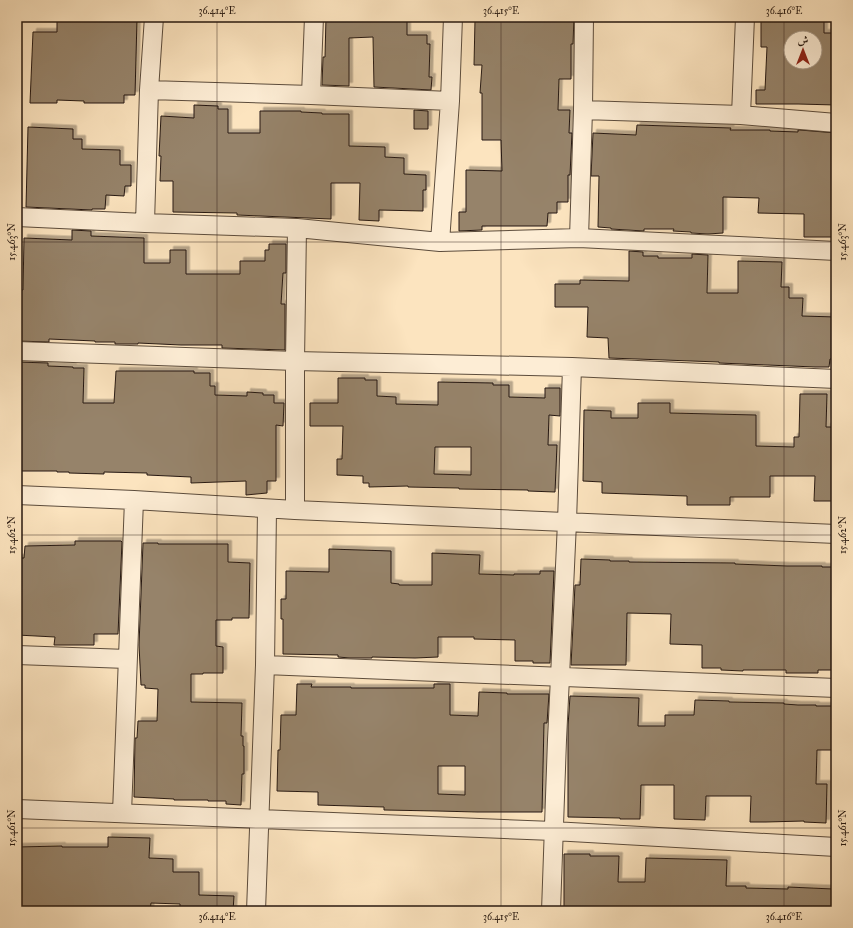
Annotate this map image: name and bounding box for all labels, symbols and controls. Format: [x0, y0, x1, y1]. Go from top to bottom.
text: 36.414°E [198, 5, 236, 17]
text: 36.415°E [483, 5, 519, 17]
text: 36.416°E [766, 5, 802, 17]
north arrow [783, 30, 823, 70]
text: ش [798, 34, 809, 47]
text: 15.463°N [6, 223, 18, 261]
text: 15.463°N [837, 223, 849, 261]
text: 15.462°N [6, 515, 18, 554]
text: 15.462°N [837, 515, 849, 554]
text: 15.461°N [6, 809, 18, 847]
text: 15.461°N [837, 809, 849, 847]
text: 36.414°E [198, 911, 236, 923]
text: 36.415°E [483, 911, 519, 923]
text: 36.416°E [766, 911, 802, 923]

